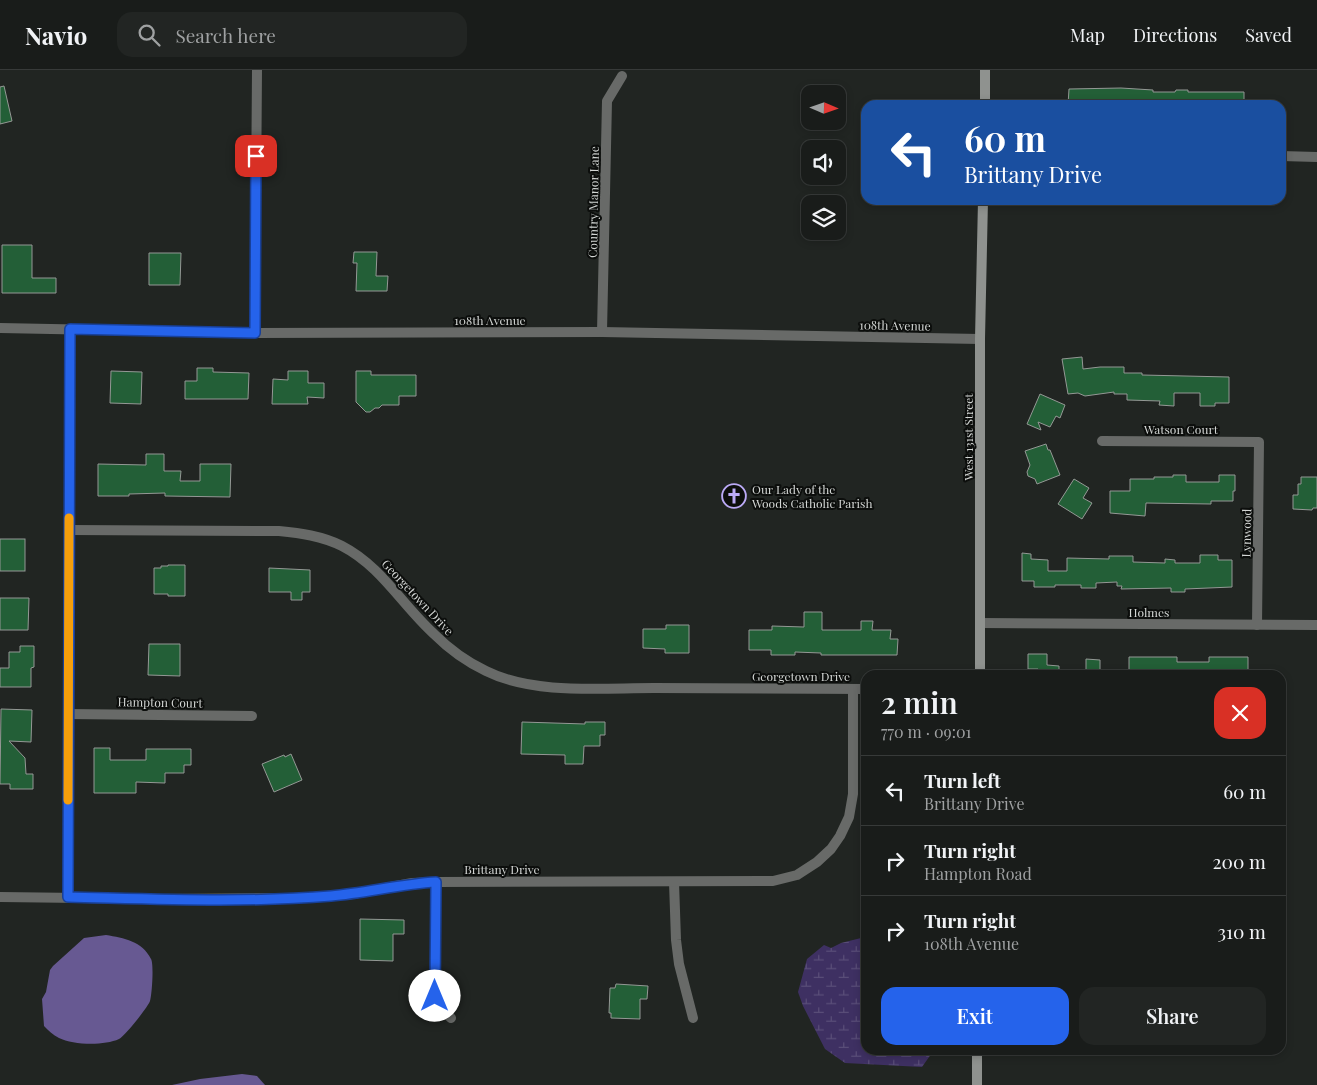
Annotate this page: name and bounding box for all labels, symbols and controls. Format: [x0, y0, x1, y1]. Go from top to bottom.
search box [117, 12, 467, 57]
text: Navio [25, 19, 87, 51]
icon: search [135, 21, 163, 49]
text: Search here [175, 22, 276, 48]
text: Map [1070, 23, 1105, 47]
text: Directions [1133, 23, 1217, 47]
text: Saved [1245, 23, 1292, 47]
north arrow [801, 85, 846, 130]
map controls [801, 85, 846, 240]
text: 60 m [964, 114, 1046, 161]
icon: left [881, 120, 946, 185]
pin [235, 135, 277, 177]
button: sound [801, 140, 846, 185]
icon: arrive [242, 142, 270, 170]
street label: Country Manor Lane [584, 146, 602, 258]
text: Brittany Drive [964, 159, 1102, 189]
button: layers [801, 195, 846, 240]
street label: 108th Avenue [454, 312, 526, 328]
street label: 108th Avenue [859, 316, 931, 334]
street label: West 131st Street [960, 393, 976, 482]
street label: Watson Court [1143, 421, 1219, 437]
place label: Our Lady of the Woods Catholic Parish [751, 481, 872, 511]
church icon: Our Lady of the Woods Catholic Parish [721, 483, 747, 509]
street label: Lynwood [1238, 508, 1254, 557]
street label: Georgetown Drive [379, 556, 457, 638]
street label: Holmes [1129, 604, 1169, 620]
street label: Georgetown Drive [752, 668, 850, 684]
text: 2 min [881, 682, 958, 722]
button: close [1214, 687, 1266, 739]
street label: Hampton Court [117, 693, 203, 711]
text: 770 m · 09:01 [881, 721, 972, 742]
text: Turn left [924, 767, 1001, 793]
icon: left [881, 777, 909, 805]
text: 60 m [1223, 778, 1266, 804]
text: Brittany Drive [924, 793, 1025, 814]
text: Turn right [924, 837, 1016, 863]
icon: right [881, 847, 909, 875]
text: 200 m [1212, 848, 1266, 874]
street label: Brittany Drive [464, 861, 540, 877]
text: Hampton Road [924, 863, 1032, 884]
text: Turn right [924, 907, 1016, 933]
icon: right [881, 917, 909, 945]
text: 310 m [1217, 918, 1266, 944]
text: 108th Avenue [924, 933, 1019, 954]
position arrow [408, 969, 460, 1021]
button: Exit [881, 987, 1069, 1045]
button: Share [1079, 987, 1266, 1045]

